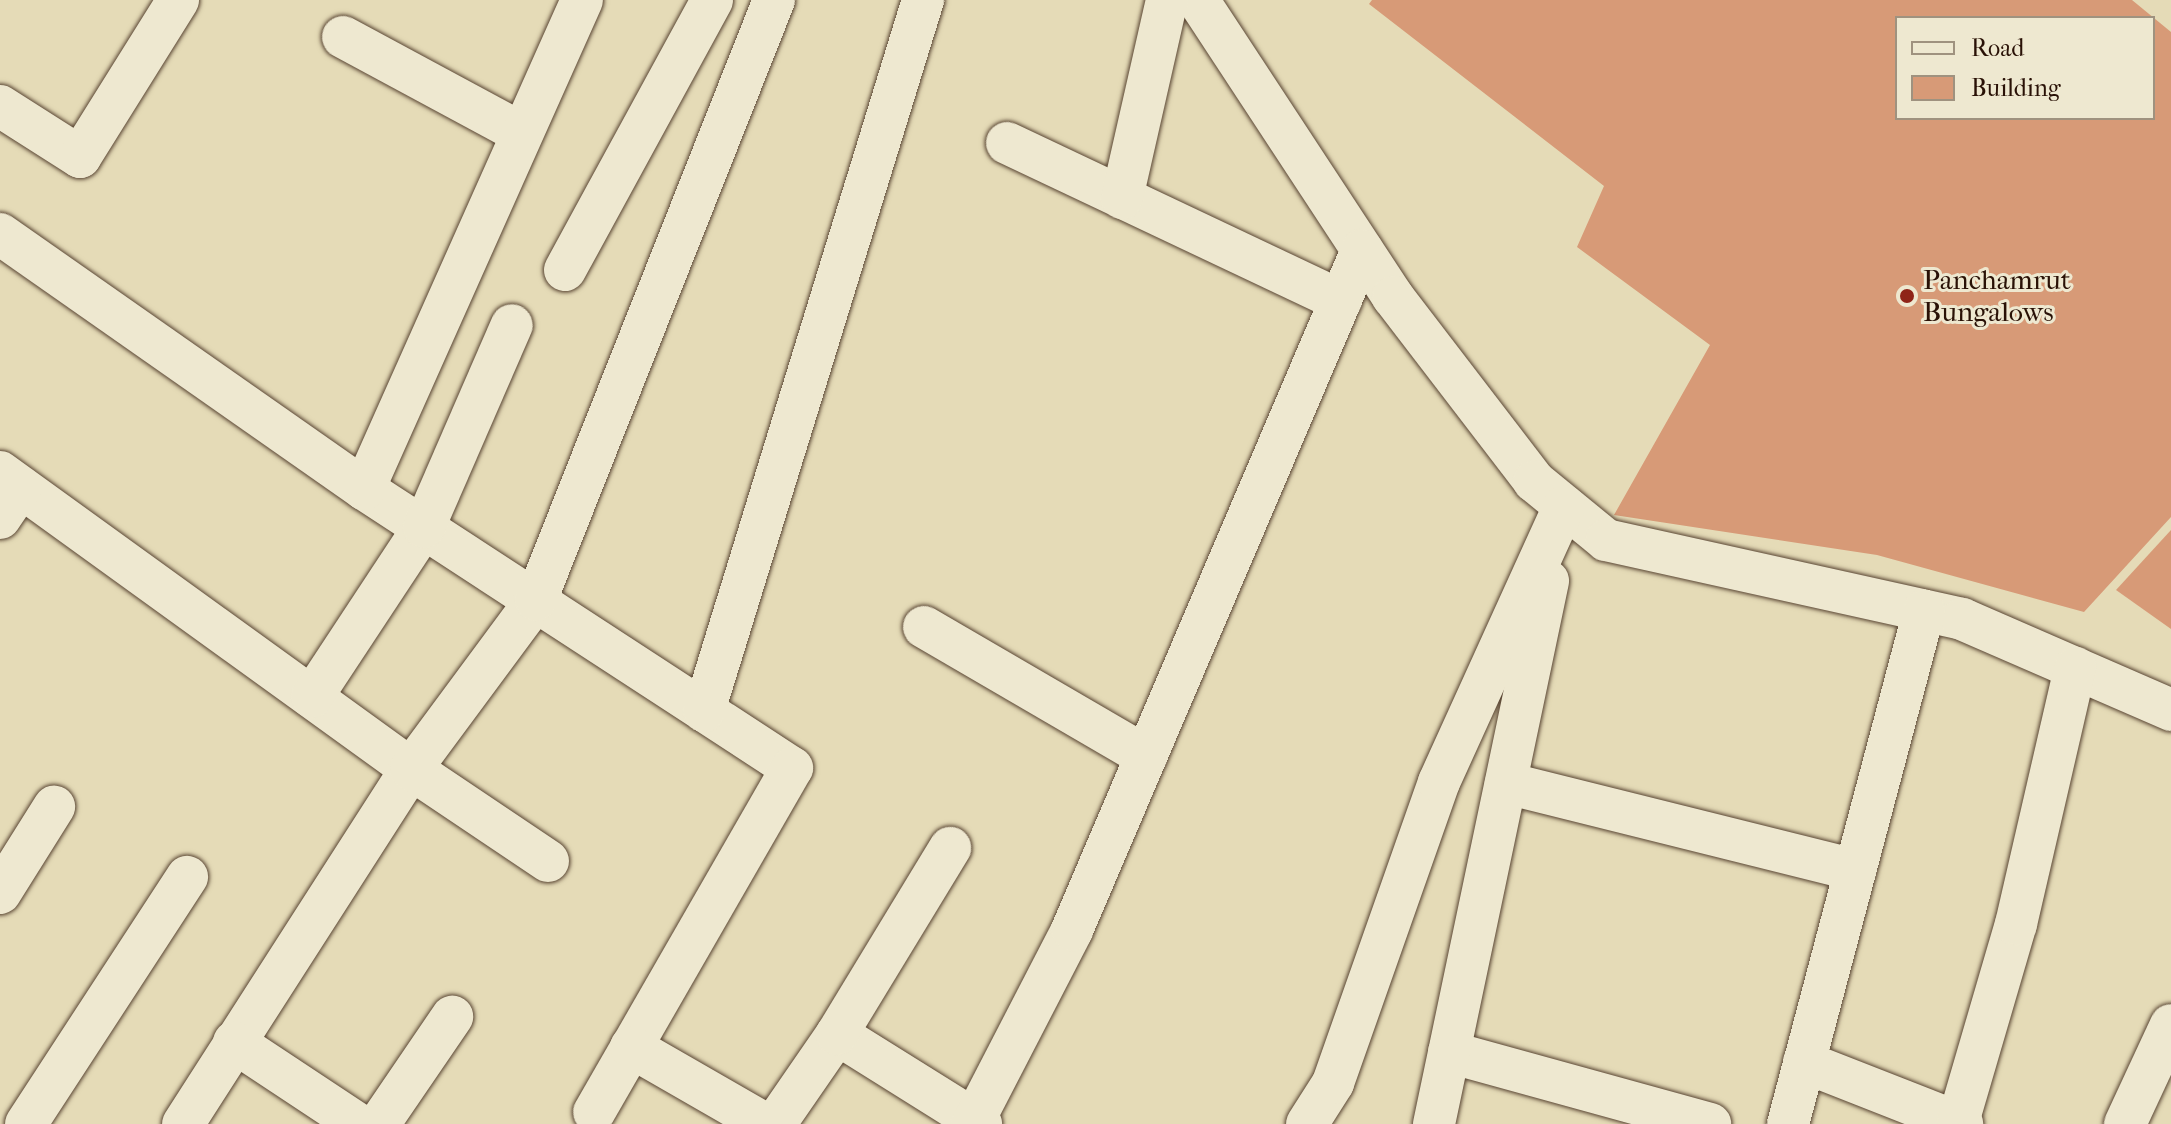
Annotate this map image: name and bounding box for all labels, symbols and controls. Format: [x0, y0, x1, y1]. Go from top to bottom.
legend [1895, 16, 2155, 120]
text: Road [1971, 34, 2024, 62]
text: Building [1971, 74, 2061, 102]
place label: Panchamrut Bungalows [1923, 263, 2071, 329]
marker: Panchamrut Bungalows [1898, 287, 1916, 305]

